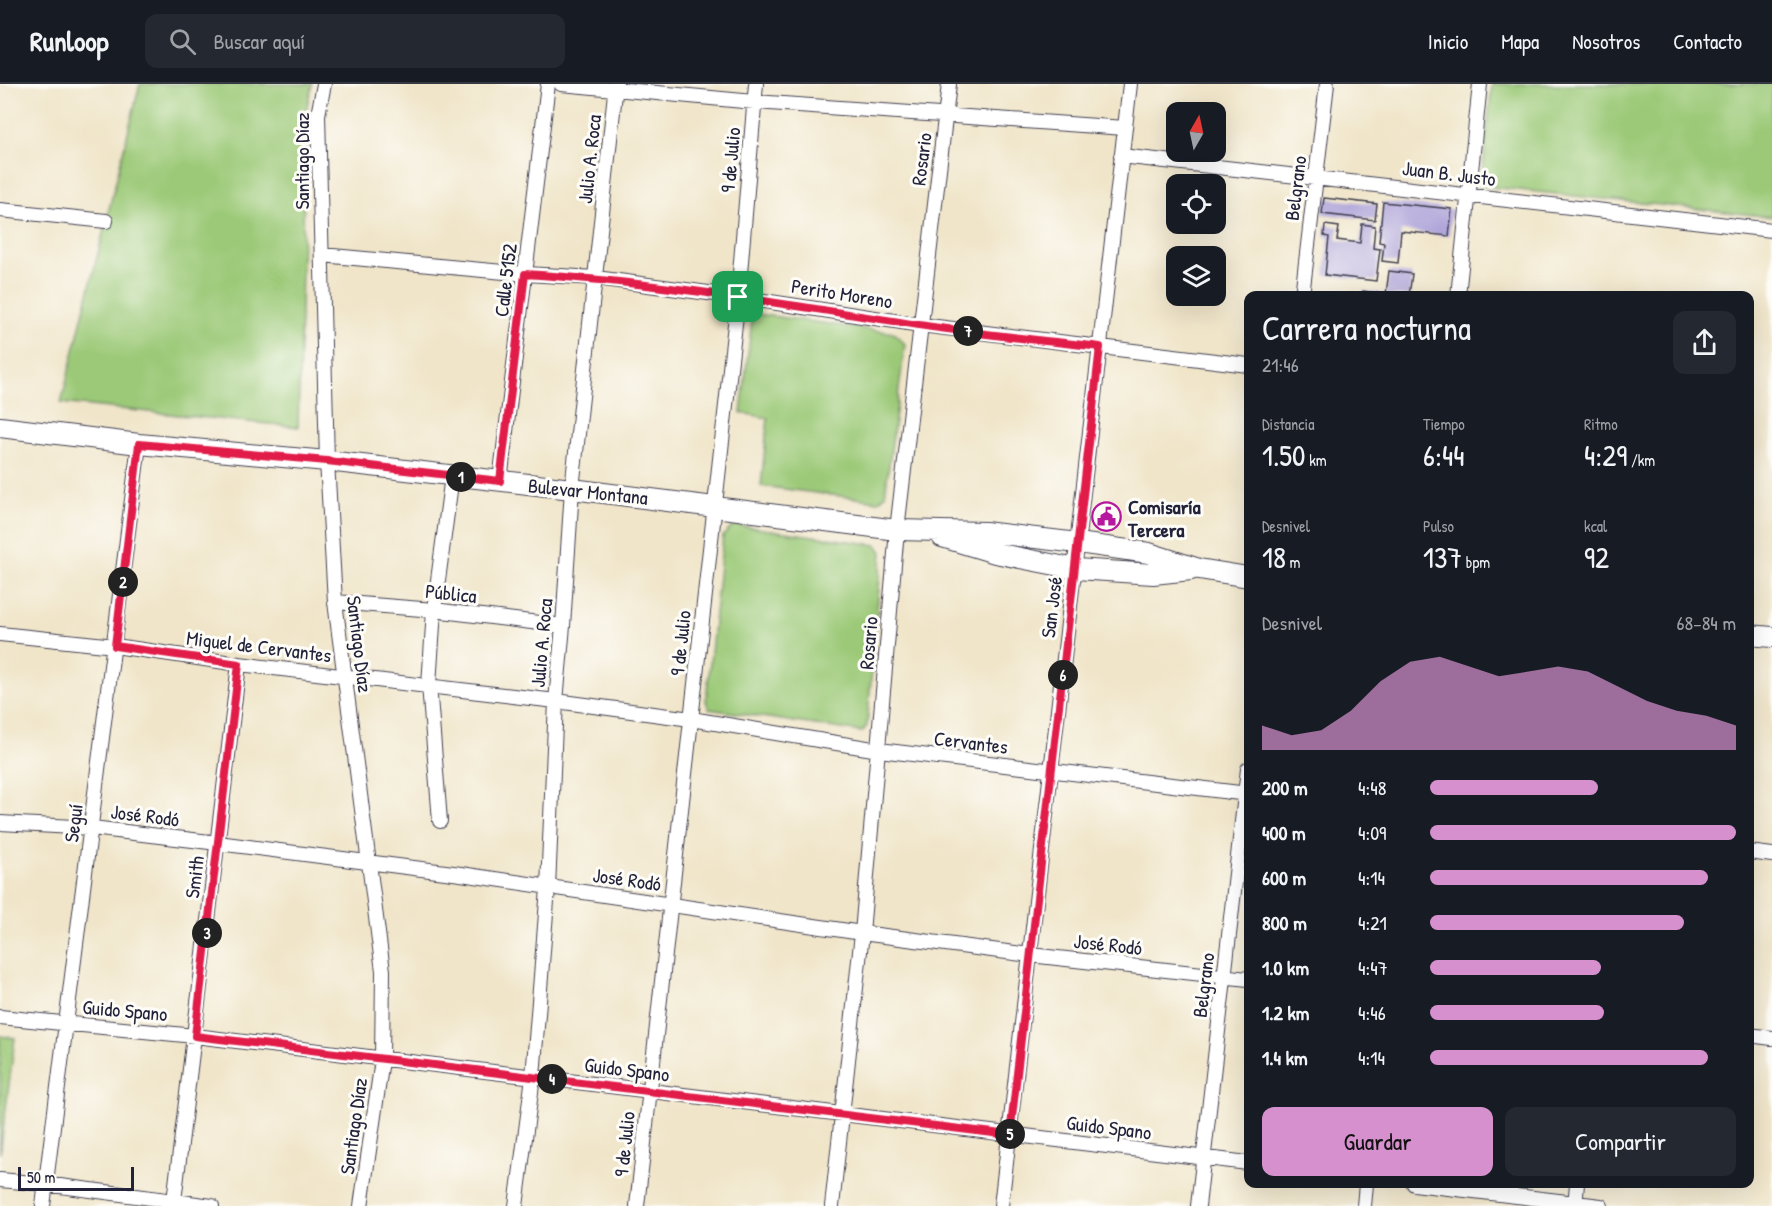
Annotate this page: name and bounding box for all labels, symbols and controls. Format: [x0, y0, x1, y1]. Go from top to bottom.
search box [145, 14, 565, 68]
text: Runloop [30, 22, 109, 60]
icon: search [166, 25, 199, 58]
text: Buscar aquí [214, 26, 305, 56]
text: Inicio [1428, 27, 1468, 56]
text: Mapa [1501, 27, 1539, 56]
text: Nosotros [1572, 27, 1640, 56]
text: Contacto [1673, 27, 1742, 56]
north arrow [1166, 102, 1226, 162]
map controls [1166, 102, 1226, 306]
street label: Santiago Díaz [288, 112, 315, 210]
street label: Julio A. Roca [571, 113, 607, 205]
street label: 9 de Julio [714, 126, 746, 194]
street label: Rosario [904, 131, 938, 187]
street label: Belgrano [1278, 154, 1312, 222]
street label: Juan B. Justo [1401, 154, 1497, 192]
button: locate [1166, 174, 1226, 234]
street label: Calle 5152 [487, 241, 523, 318]
button: layers [1166, 246, 1226, 306]
pin [712, 271, 763, 322]
street label: Perito Moreno [790, 272, 894, 314]
icon: arrive [721, 280, 754, 313]
text: Carrera nocturna [1262, 306, 1471, 350]
button: share [1673, 311, 1736, 374]
pin: 7 [953, 316, 983, 346]
text: 7 [964, 320, 972, 342]
text: 21:46 [1262, 351, 1299, 378]
text: Distancia [1262, 413, 1314, 435]
text: Tiempo [1423, 413, 1465, 435]
text: Ritmo [1584, 413, 1618, 435]
text: 1.50 [1262, 435, 1305, 475]
text: 6:44 [1423, 435, 1464, 475]
text: 4:29 [1584, 435, 1627, 475]
text: km [1305, 449, 1327, 471]
text: /km [1627, 449, 1655, 471]
pin: 1 [446, 462, 476, 492]
text: 1 [458, 466, 464, 488]
street label: Bulevar Montana [527, 471, 649, 511]
place label: Comisaría Tercera [1127, 493, 1201, 543]
public building icon: Comisaría Tercera [1091, 501, 1123, 533]
text: Desnivel [1262, 515, 1310, 537]
text: Pulso [1423, 515, 1454, 537]
text: kcal [1584, 515, 1607, 537]
text: 18 [1262, 537, 1286, 577]
text: 137 [1423, 537, 1462, 577]
text: 92 [1584, 537, 1609, 577]
text: m [1286, 551, 1300, 573]
text: bpm [1462, 551, 1490, 573]
pin: 2 [108, 567, 138, 597]
text: 2 [119, 571, 127, 593]
street label: San José [1034, 575, 1068, 639]
street label: Pública [424, 577, 478, 609]
street label: Santiago Díaz [341, 594, 379, 694]
street label: Julio A. Roca [524, 597, 558, 689]
street label: 9 de Julio [663, 609, 697, 677]
text: Desnivel [1262, 609, 1322, 636]
text: 68–84 m [1677, 609, 1736, 636]
street label: Rosario [852, 615, 884, 671]
street label: Miguel de Cervantes [185, 624, 333, 668]
pin: 6 [1048, 660, 1078, 690]
text: 6 [1060, 664, 1066, 686]
street label: Cervantes [933, 724, 1010, 760]
text: 200 m [1262, 774, 1307, 801]
text: 4:48 [1358, 774, 1386, 801]
street label: José Rodó [109, 797, 181, 833]
street label: Seguí [57, 802, 89, 844]
text: 400 m [1262, 819, 1306, 846]
text: 4:09 [1358, 819, 1386, 846]
street label: Smith [178, 854, 210, 900]
street label: José Rodó [591, 861, 663, 897]
text: 600 m [1262, 864, 1306, 891]
text: 4:14 [1358, 864, 1385, 891]
text: 800 m [1262, 909, 1307, 936]
text: 4:21 [1358, 909, 1387, 936]
pin: 3 [192, 918, 222, 948]
text: 3 [203, 922, 211, 944]
street label: José Rodó [1072, 927, 1144, 961]
street label: Belgrano [1186, 951, 1220, 1019]
text: 1.0 km [1262, 954, 1309, 981]
text: 4:47 [1358, 954, 1388, 981]
street label: Guido Spano [81, 993, 169, 1027]
text: 1.2 km [1262, 999, 1309, 1026]
text: 4:46 [1358, 999, 1386, 1026]
text: 1.4 km [1262, 1044, 1308, 1071]
text: 4:14 [1358, 1044, 1385, 1071]
street label: Guido Spano [583, 1050, 671, 1088]
pin: 4 [537, 1064, 567, 1094]
text: 4 [549, 1068, 555, 1090]
street label: Santiago Díaz [333, 1076, 373, 1176]
button: Guardar [1262, 1107, 1493, 1176]
button: Compartir [1505, 1107, 1736, 1176]
street label: Guido Spano [1065, 1108, 1153, 1146]
street label: 9 de Julio [607, 1110, 641, 1178]
pin: 5 [995, 1119, 1025, 1149]
text: 5 [1007, 1123, 1013, 1145]
scale bar [18, 1164, 134, 1192]
text: 50 m [27, 1166, 56, 1188]

